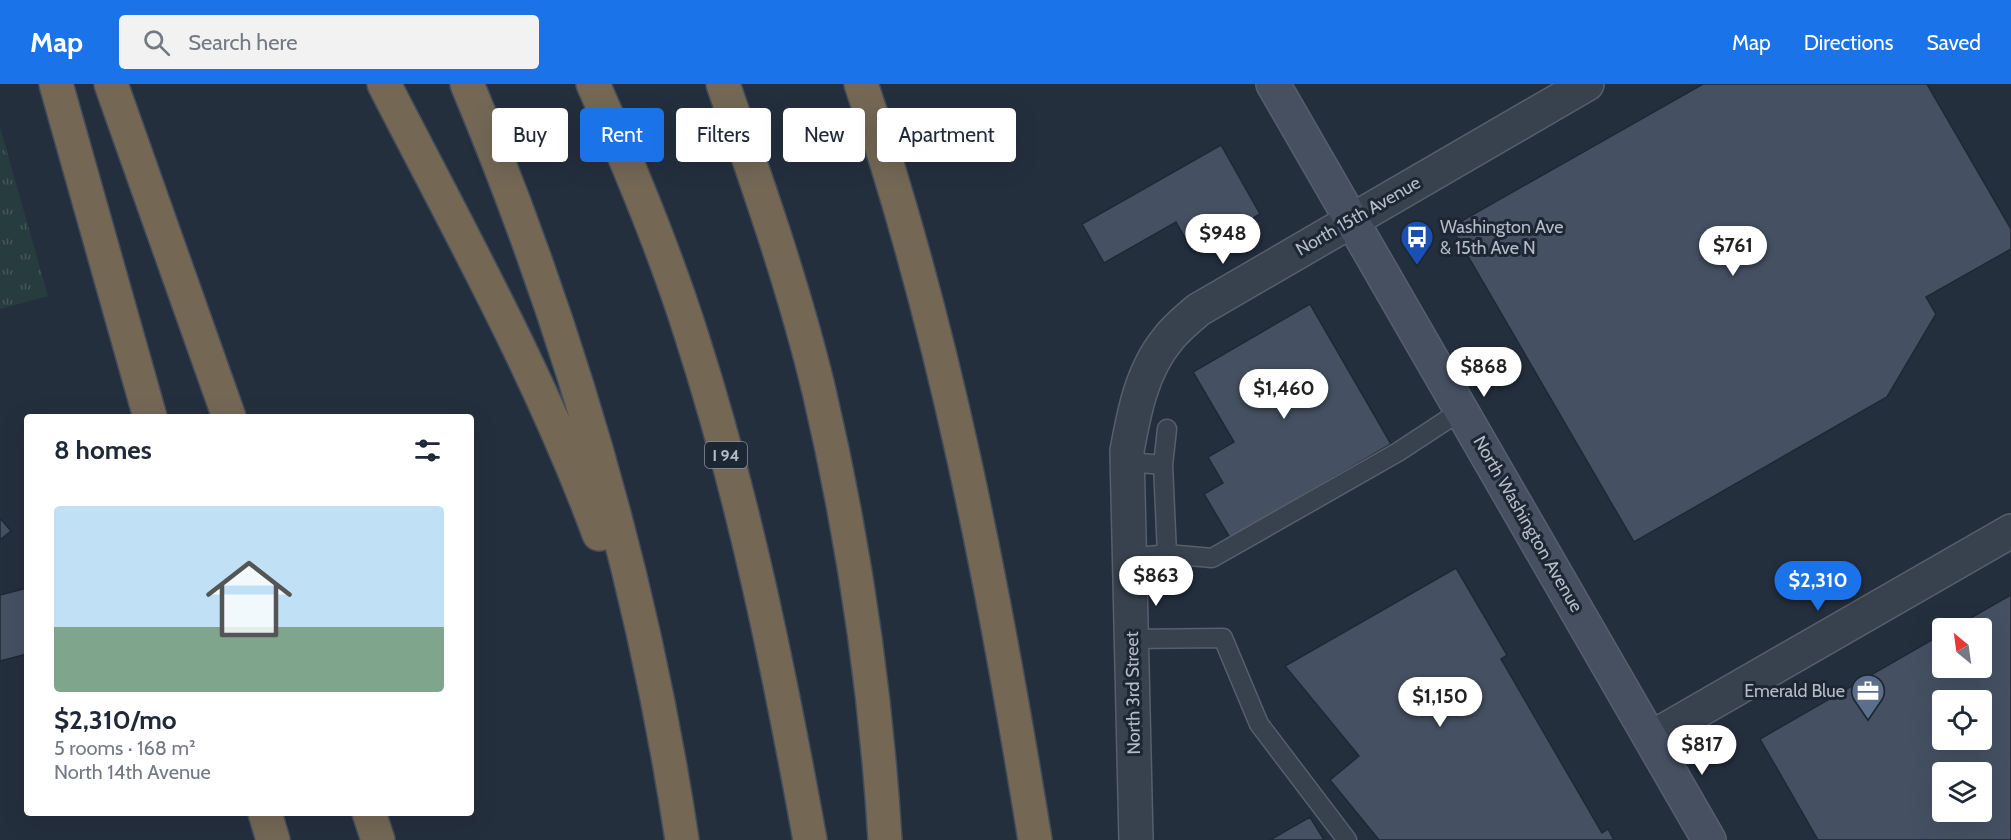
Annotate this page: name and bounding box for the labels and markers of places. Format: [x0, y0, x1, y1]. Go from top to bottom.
pin: $948 [1187, 214, 1259, 265]
place label: Washington Ave & 15th Ave N [1440, 216, 1563, 259]
bus stop icon: Washington Ave & 15th Ave N [1399, 219, 1435, 266]
pin: $761 [1697, 226, 1769, 277]
pin: $868 [1448, 347, 1520, 398]
pin: $1,460 [1235, 369, 1333, 420]
pin: $863 [1120, 556, 1192, 607]
pin: $2,310 [1769, 561, 1867, 612]
office icon: Emerald Blue [1850, 673, 1886, 720]
pin: $1,150 [1391, 677, 1489, 728]
place label: Emerald Blue [1744, 680, 1845, 702]
pin: $817 [1666, 725, 1738, 776]

